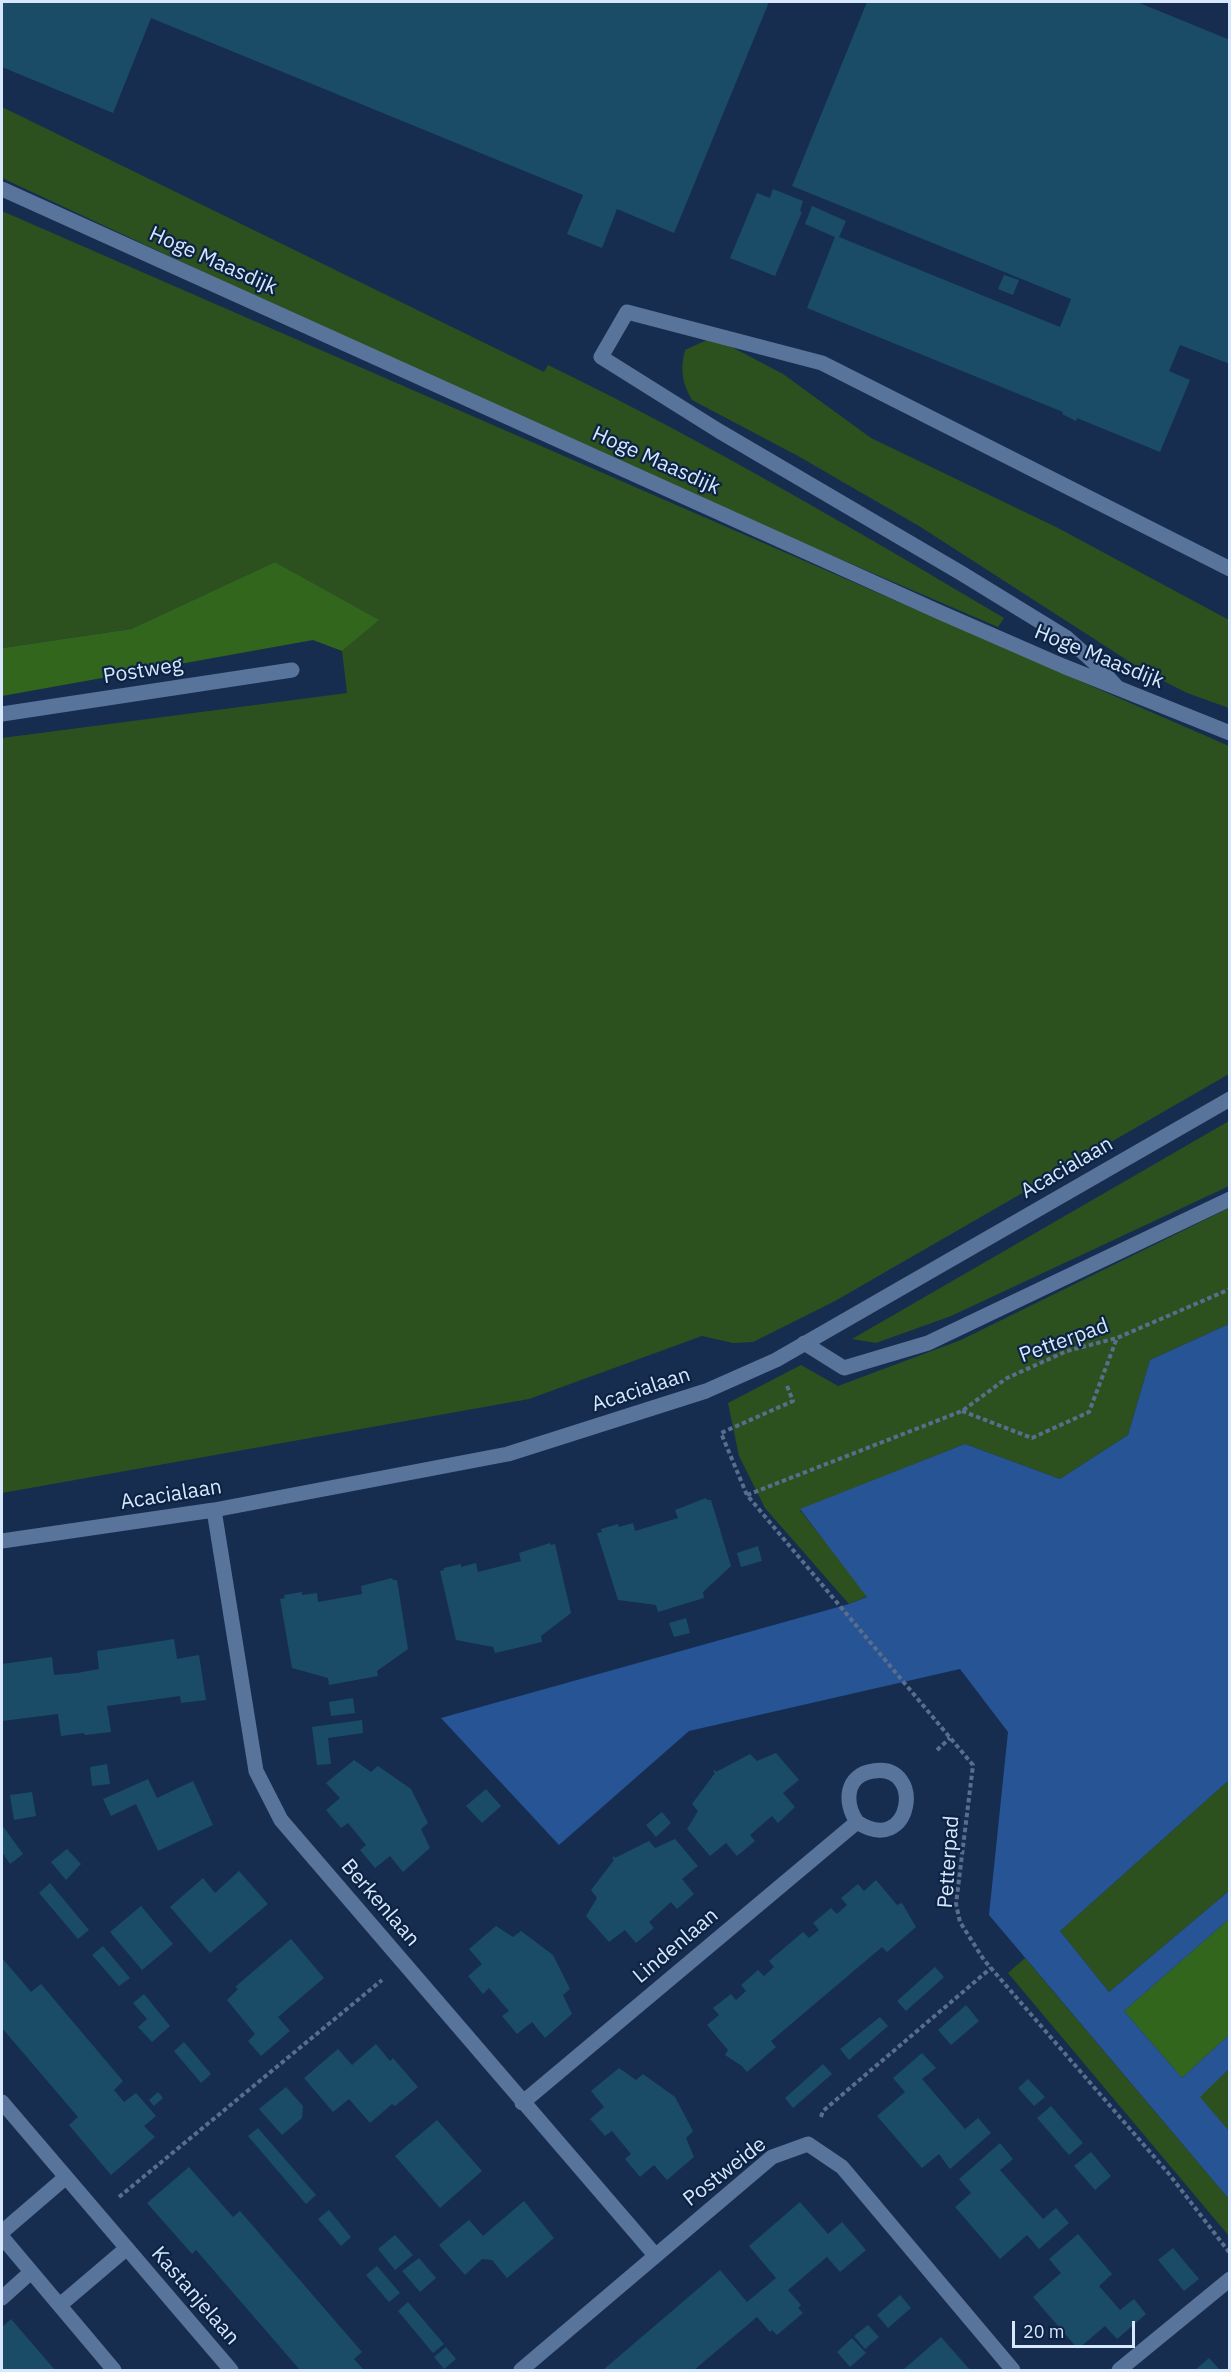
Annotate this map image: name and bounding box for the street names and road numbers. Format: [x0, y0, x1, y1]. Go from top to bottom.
street label: Hoge Maasdijk [145, 222, 281, 300]
street label: Hoge Maasdijk [588, 422, 724, 500]
street label: Hoge Maasdijk [1031, 620, 1167, 694]
street label: Postweg [101, 652, 185, 690]
street label: Acacialaan [1016, 1132, 1118, 1204]
street label: Petterpad [1016, 1313, 1112, 1369]
street label: Acacialaan [588, 1362, 694, 1418]
street label: Acacialaan [118, 1475, 224, 1515]
street label: Petterpad [933, 1815, 965, 1909]
street label: Berkenlaan [335, 1854, 425, 1952]
street label: Lindenlaan [628, 1903, 724, 1989]
street label: Postweide [679, 2132, 771, 2212]
street label: Kastanjelaan [146, 2242, 244, 2350]

